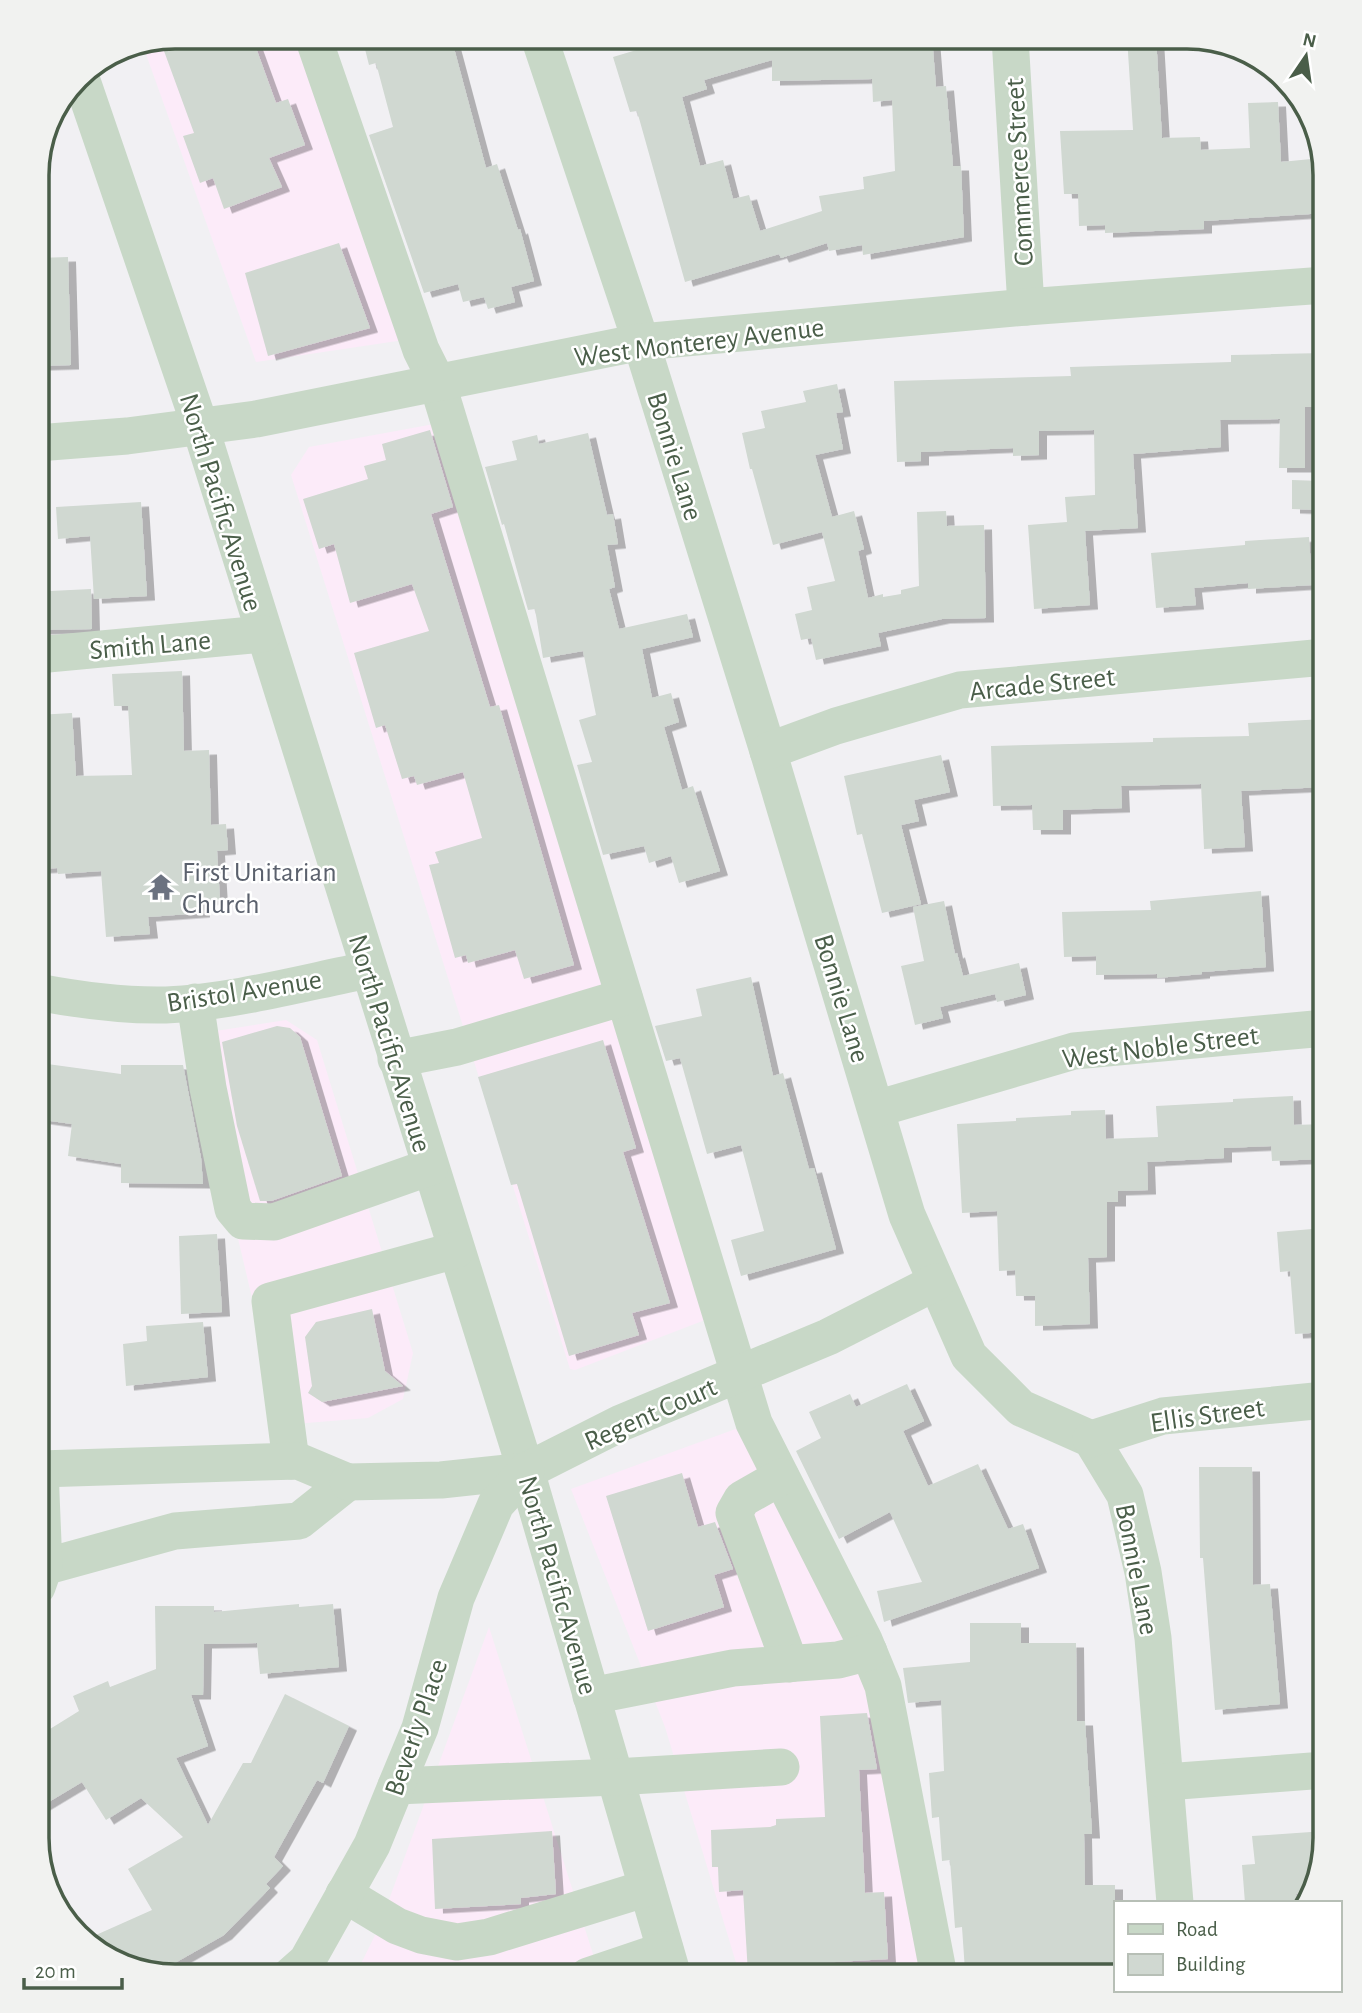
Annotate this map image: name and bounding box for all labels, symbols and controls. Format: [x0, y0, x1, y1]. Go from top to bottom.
north arrow [1271, 21, 1341, 91]
text: N [1301, 30, 1318, 52]
street label: Commerce Street [1001, 77, 1039, 267]
street label: West Monterey Avenue [573, 314, 826, 372]
street label: Bonnie Lane [641, 389, 707, 524]
street label: North Pacific Avenue [174, 390, 267, 615]
street label: Smith Lane [88, 627, 212, 665]
street label: Arcade Street [968, 663, 1116, 707]
place label: First Unitarian Church [182, 859, 337, 919]
temple icon: First Unitarian Church [146, 872, 176, 902]
street label: North Pacific Avenue [343, 931, 436, 1156]
street label: Bonnie Lane [808, 931, 874, 1066]
street label: Bristol Avenue [165, 966, 324, 1018]
street label: West Noble Street [1060, 1022, 1260, 1074]
street label: Regent Court [581, 1373, 721, 1456]
street label: Ellis Street [1148, 1394, 1266, 1438]
street label: North Pacific Avenue [512, 1473, 602, 1698]
street label: Bonnie Lane [1110, 1502, 1162, 1637]
street label: Beverly Place [380, 1656, 453, 1800]
legend [1114, 1901, 1341, 1992]
text: Road [1176, 1919, 1218, 1940]
scale bar [24, 1946, 122, 1990]
text: Building [1176, 1954, 1246, 1975]
text: 20 m [35, 1961, 76, 1982]

